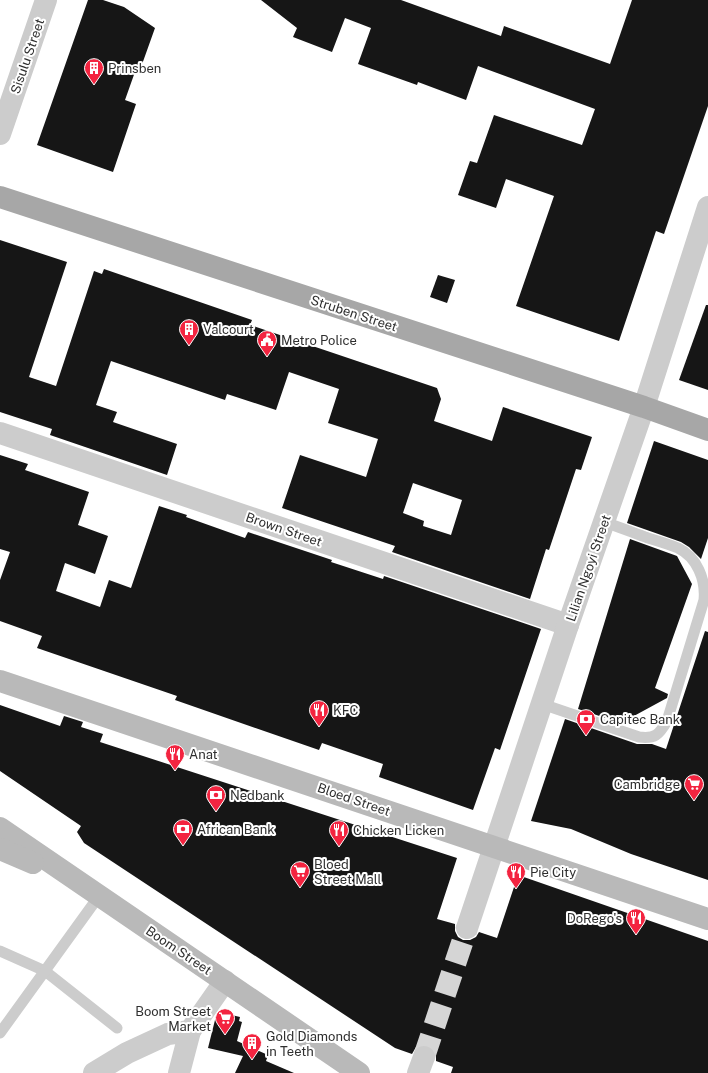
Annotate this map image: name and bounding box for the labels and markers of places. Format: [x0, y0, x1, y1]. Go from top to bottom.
building icon: Prinsben [83, 57, 105, 85]
place label: Prinsben [108, 61, 161, 76]
building icon: Valcourt [178, 318, 200, 346]
place label: Valcourt [203, 322, 254, 337]
public building icon: Metro Police [256, 329, 278, 357]
place label: Metro Police [281, 333, 357, 348]
restaurant icon: KFC [308, 699, 330, 727]
place label: KFC [333, 703, 359, 718]
bank icon: Capitec Bank [575, 708, 597, 736]
place label: Capitec Bank [600, 712, 680, 727]
restaurant icon: Anat [164, 743, 186, 771]
place label: Anat [189, 747, 218, 762]
supermarket icon: Cambridge [683, 773, 705, 801]
place label: Cambridge [614, 777, 680, 792]
bank icon: Nedbank [205, 784, 227, 812]
place label: Nedbank [230, 788, 285, 803]
bank icon: African Bank [172, 818, 194, 846]
restaurant icon: Chicken Licken [328, 819, 350, 847]
place label: African Bank [197, 822, 275, 837]
place label: Chicken Licken [353, 823, 444, 838]
place label: Bloed Street Mall [314, 857, 382, 887]
supermarket icon: Bloed Street Mall [289, 860, 311, 888]
restaurant icon: Pie City [505, 861, 527, 889]
place label: Pie City [530, 865, 576, 880]
restaurant icon: DoRego's [625, 907, 647, 935]
place label: DoRego's [567, 911, 622, 926]
place label: Boom Street Market [135, 1004, 211, 1034]
supermarket icon: Boom Street Market [214, 1007, 236, 1035]
place label: Gold Diamonds in Teeth [266, 1029, 357, 1059]
building icon: Gold Diamonds in Teeth [241, 1032, 263, 1060]

